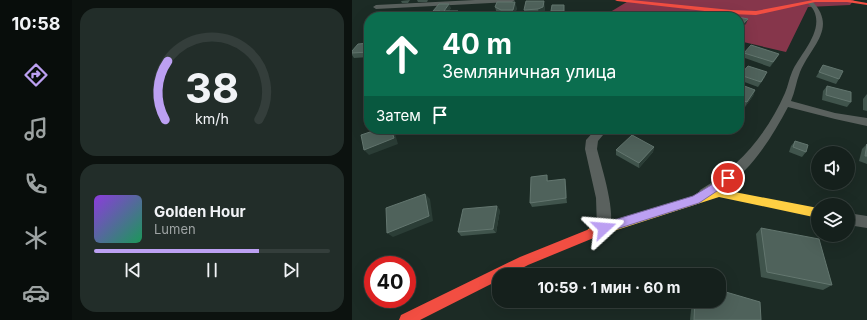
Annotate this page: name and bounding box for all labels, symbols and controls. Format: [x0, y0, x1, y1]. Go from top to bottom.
text: 10:58 [11, 13, 61, 34]
text: 40 m [442, 27, 512, 61]
icon: ahead [376, 28, 428, 80]
icon: directions [22, 61, 50, 89]
text: Земляничная улица [442, 61, 616, 82]
text: 38 [185, 63, 239, 113]
icon: arrive [429, 104, 451, 126]
text: Затем [376, 106, 421, 125]
text: km/h [195, 110, 229, 127]
icon: music [22, 115, 50, 143]
map controls [811, 146, 855, 242]
button: sound [811, 146, 855, 190]
pin [711, 161, 745, 195]
icon: arrive [717, 167, 739, 189]
icon: phone [22, 170, 50, 198]
button: layers [811, 198, 855, 242]
text: Golden Hour [154, 202, 246, 221]
position arrow [583, 207, 625, 249]
text: Lumen [154, 221, 196, 237]
icon: climate [22, 224, 50, 252]
speed limit sign: 40 [364, 256, 416, 308]
icon: previous [122, 259, 144, 281]
icon: pause [201, 259, 223, 281]
icon: next [280, 259, 302, 281]
text: 10:59 · 1 мин · 60 m [537, 278, 681, 297]
icon: car [22, 279, 50, 307]

